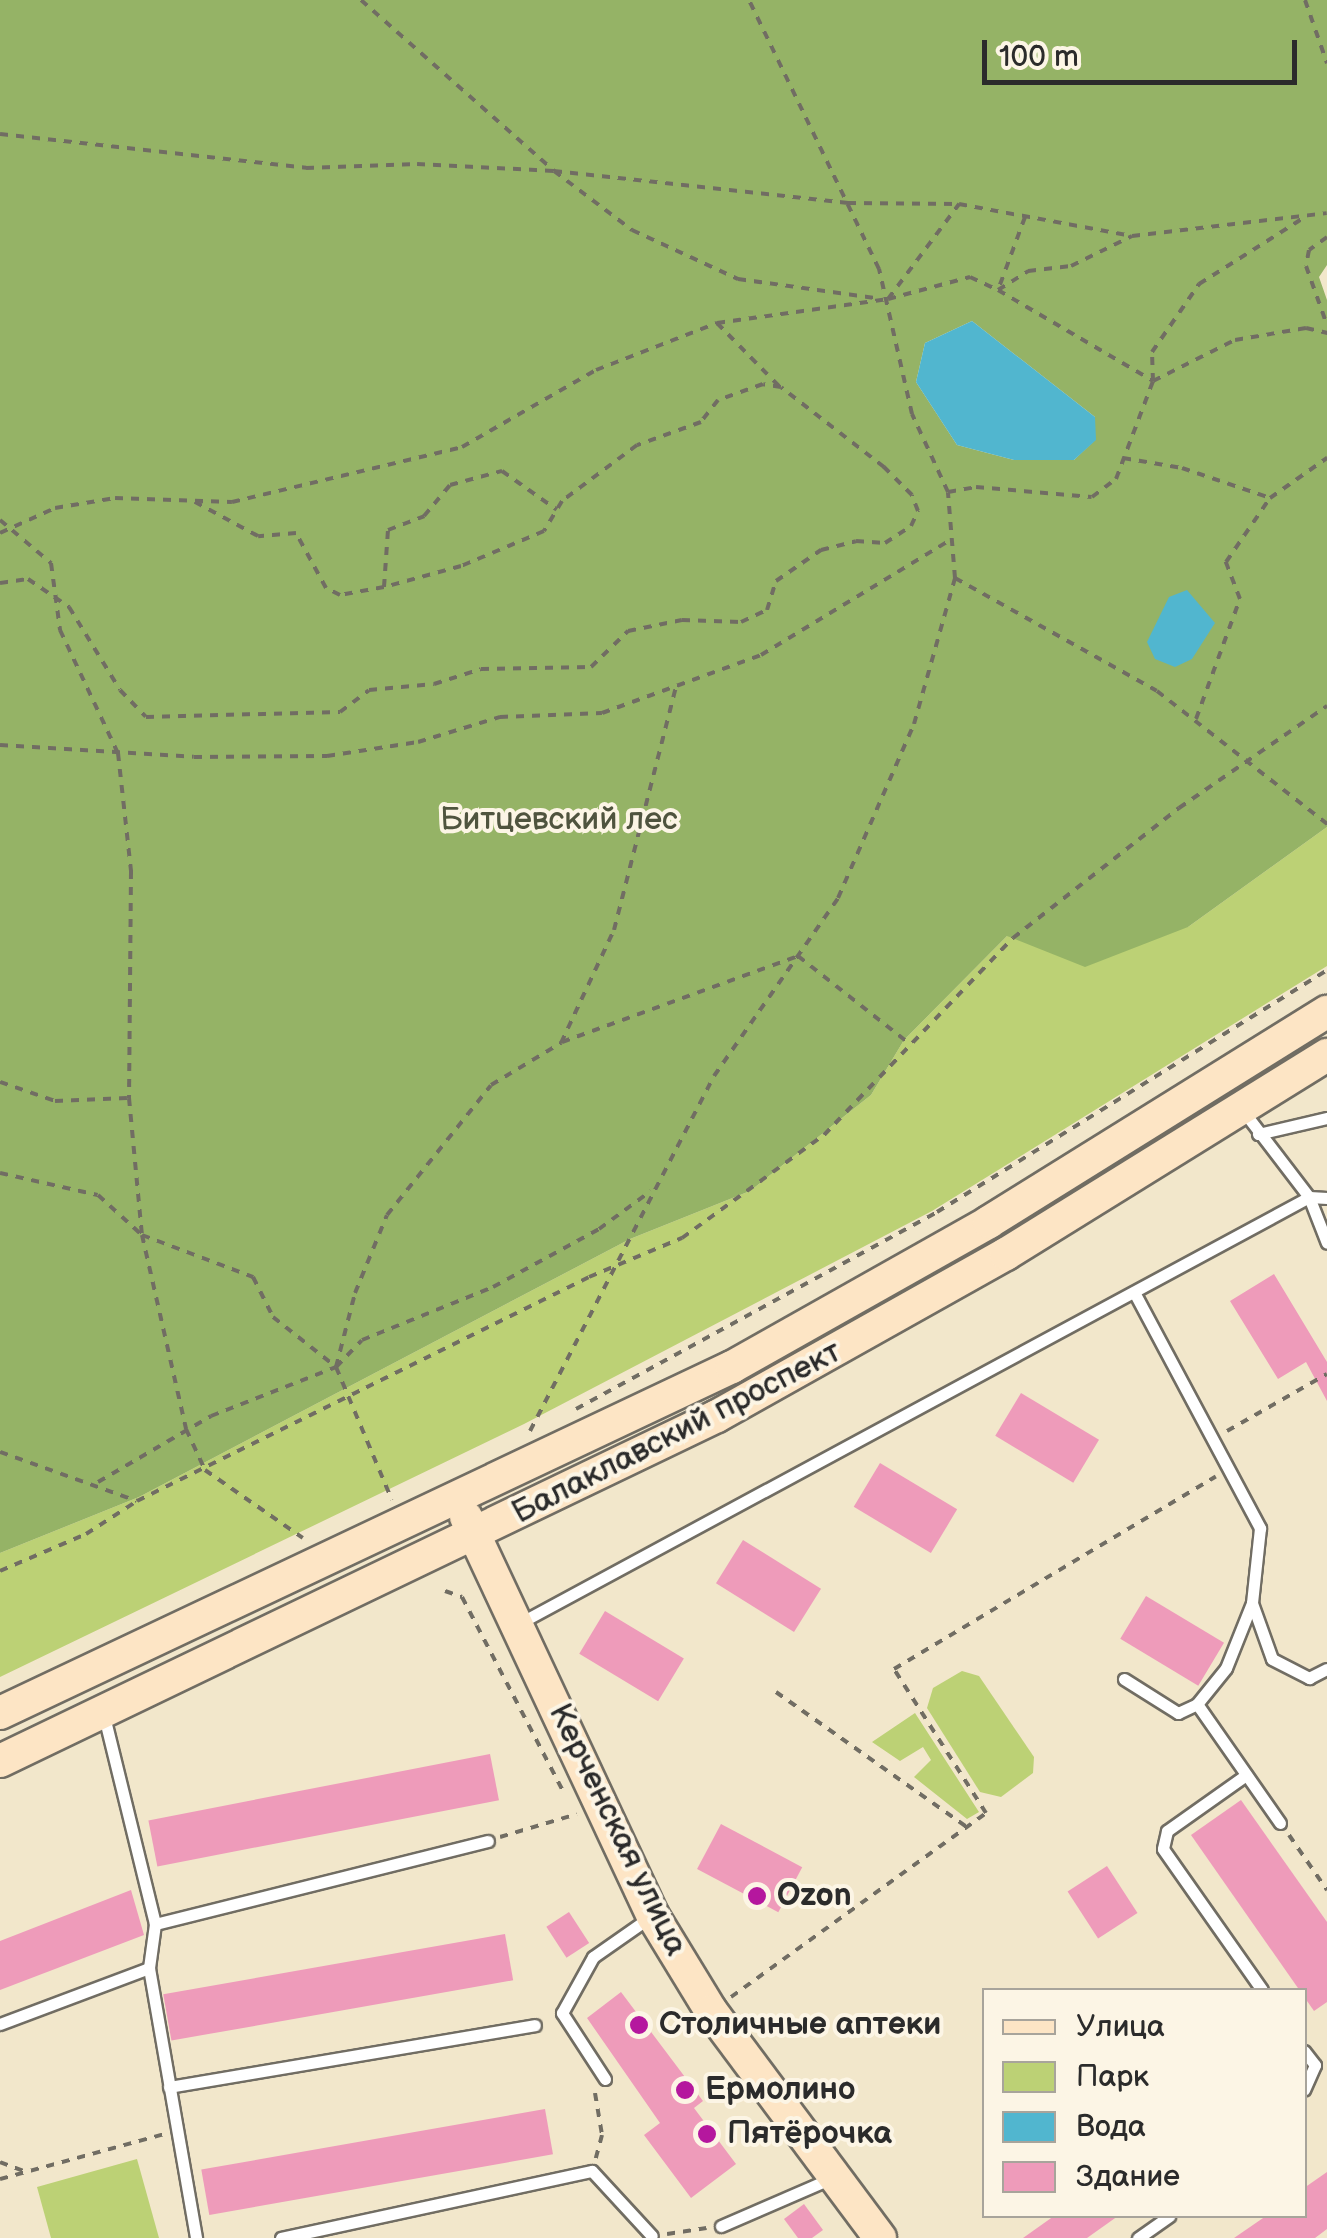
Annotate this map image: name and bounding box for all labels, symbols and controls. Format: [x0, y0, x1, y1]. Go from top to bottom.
scale bar [987, 20, 1302, 82]
text: 100 m [999, 39, 1079, 75]
park label: Битцевский лес [440, 801, 678, 839]
street label: Балаклавский проспект [506, 1333, 848, 1533]
street label: Керченская улица [539, 1698, 695, 1962]
place label: Ozon [777, 1877, 852, 1915]
marker: Ozon [746, 1885, 768, 1907]
legend [982, 1988, 1307, 2218]
place label: Столичные аптеки [659, 2006, 941, 2044]
text: Улица [1076, 2009, 1165, 2045]
marker: Столичные аптеки [628, 2014, 650, 2036]
text: Парк [1076, 2059, 1149, 2095]
place label: Ермолино [705, 2071, 855, 2109]
marker: Ермолино [674, 2079, 696, 2101]
text: Вода [1076, 2109, 1146, 2145]
place label: Пятёрочка [727, 2115, 892, 2153]
marker: Пятёрочка [696, 2123, 718, 2145]
text: Здание [1076, 2159, 1180, 2195]

